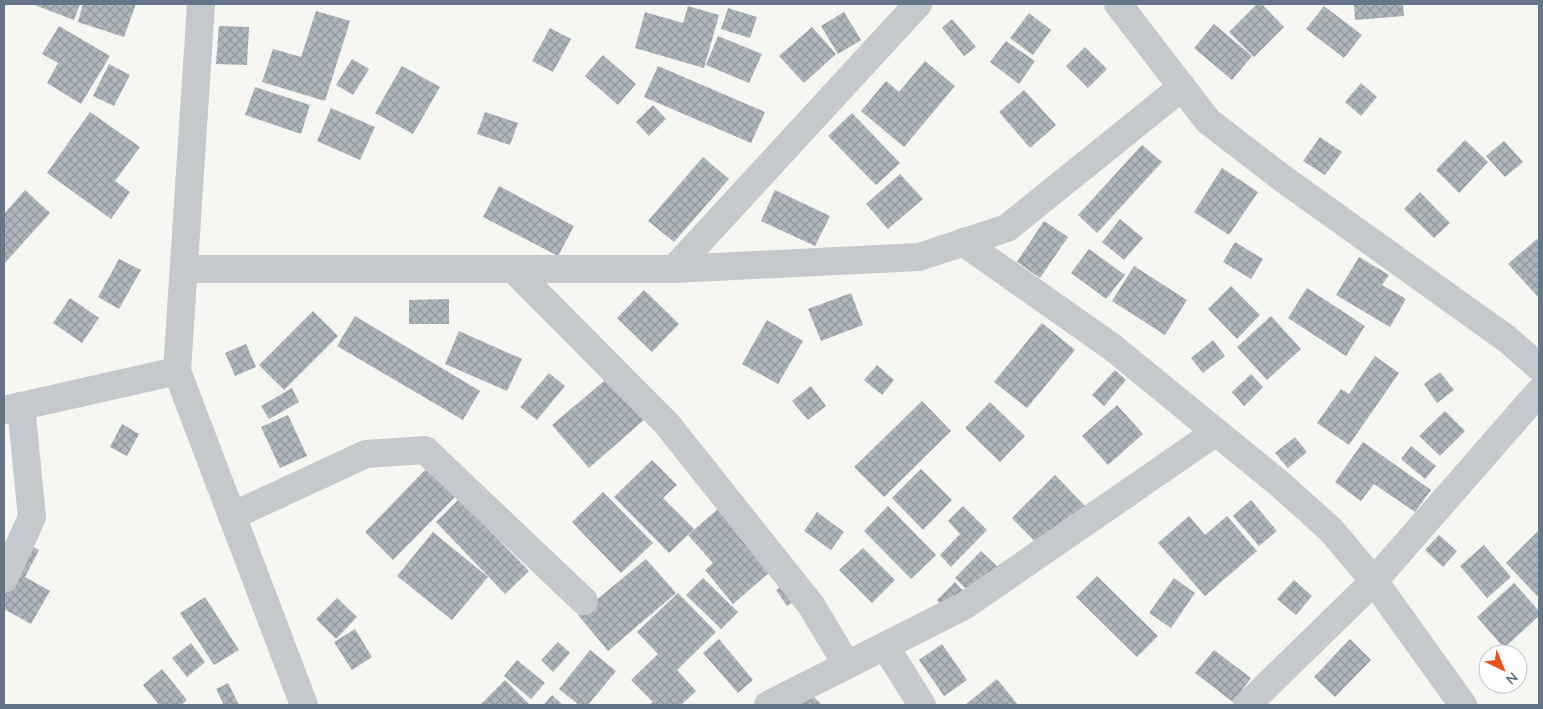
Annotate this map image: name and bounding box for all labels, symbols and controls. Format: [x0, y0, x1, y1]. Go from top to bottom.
north arrow [1478, 644, 1528, 694]
text: N [1502, 668, 1522, 689]

